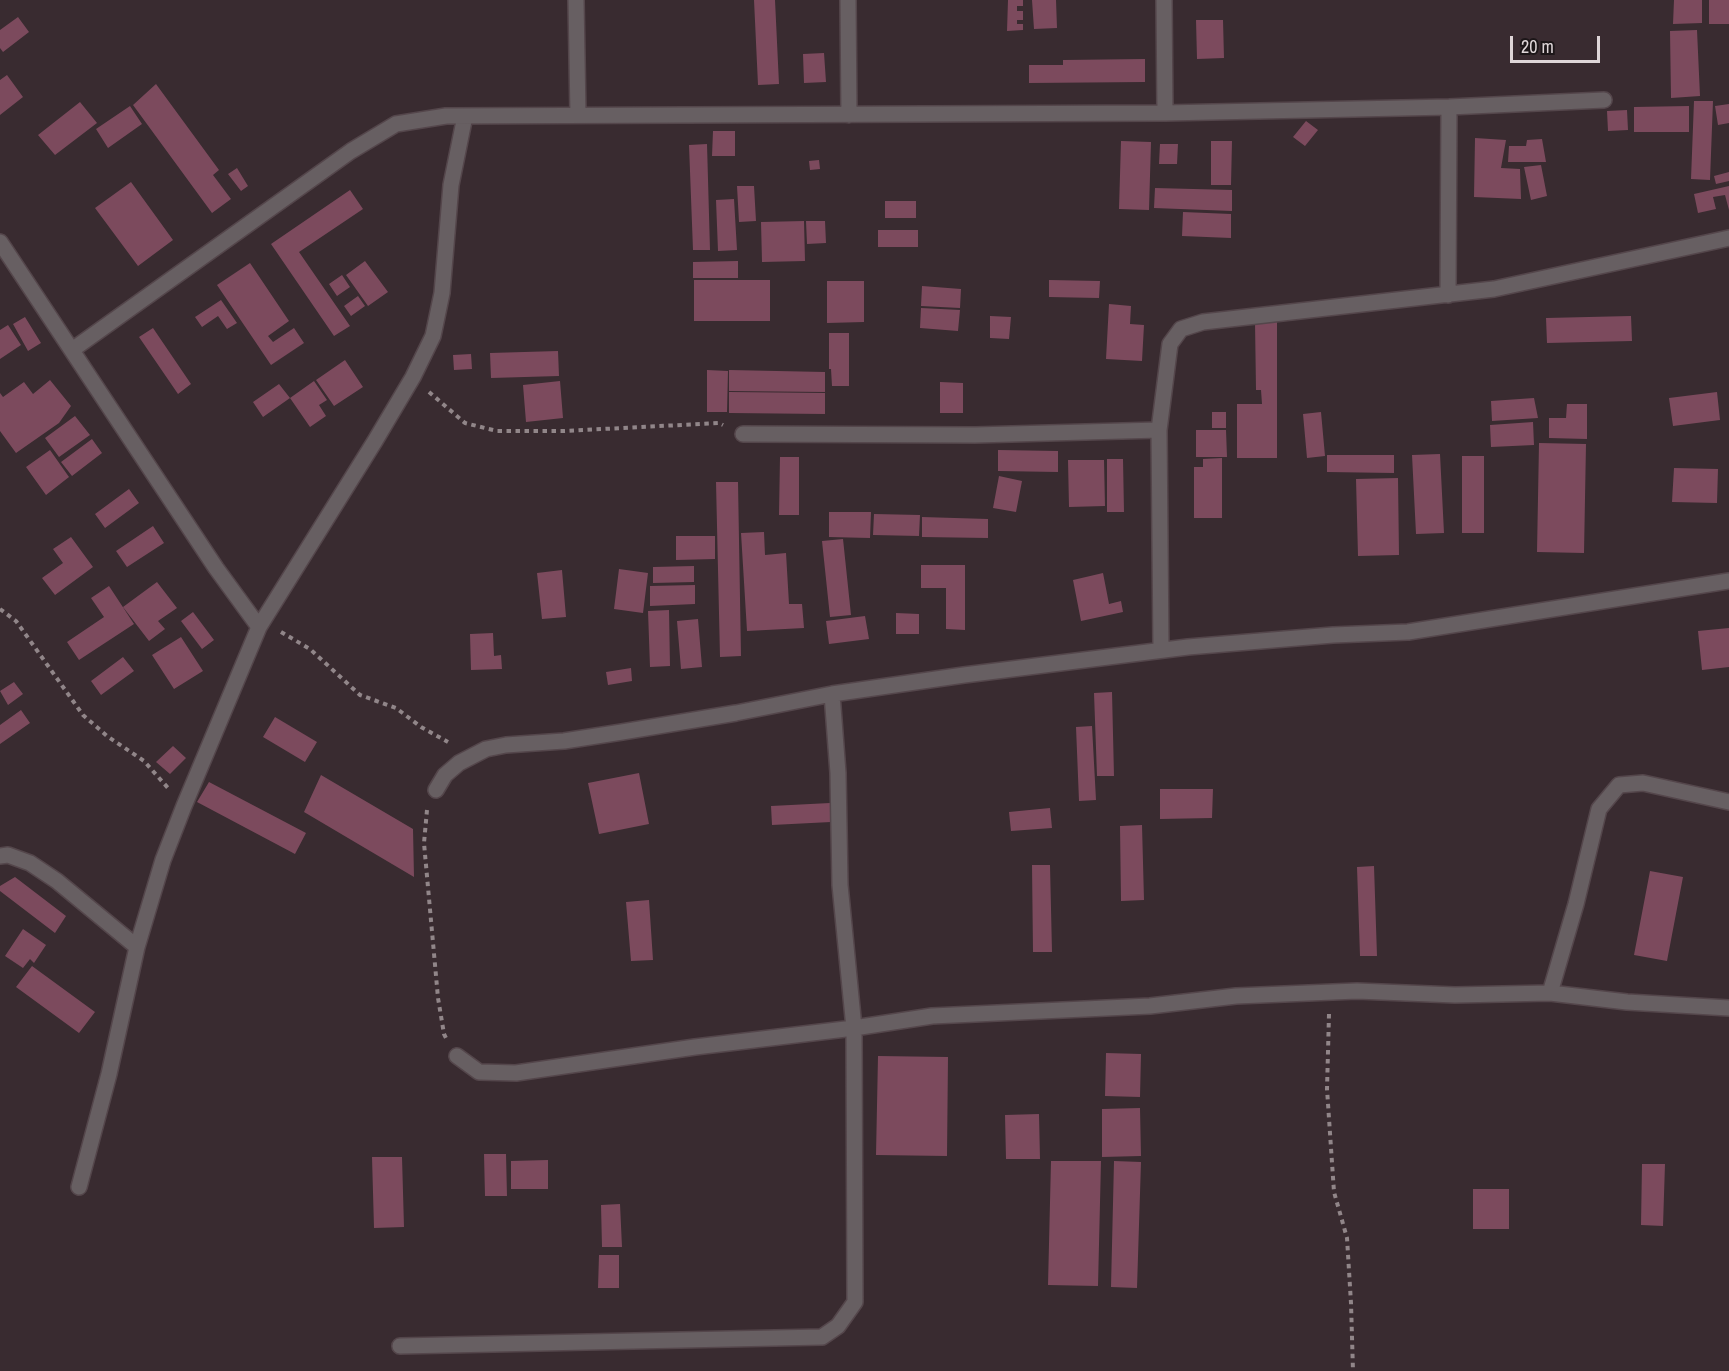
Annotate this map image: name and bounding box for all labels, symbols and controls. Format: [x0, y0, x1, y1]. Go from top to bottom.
scale bar [1513, 24, 1603, 62]
text: 20 m [1521, 34, 1554, 59]

